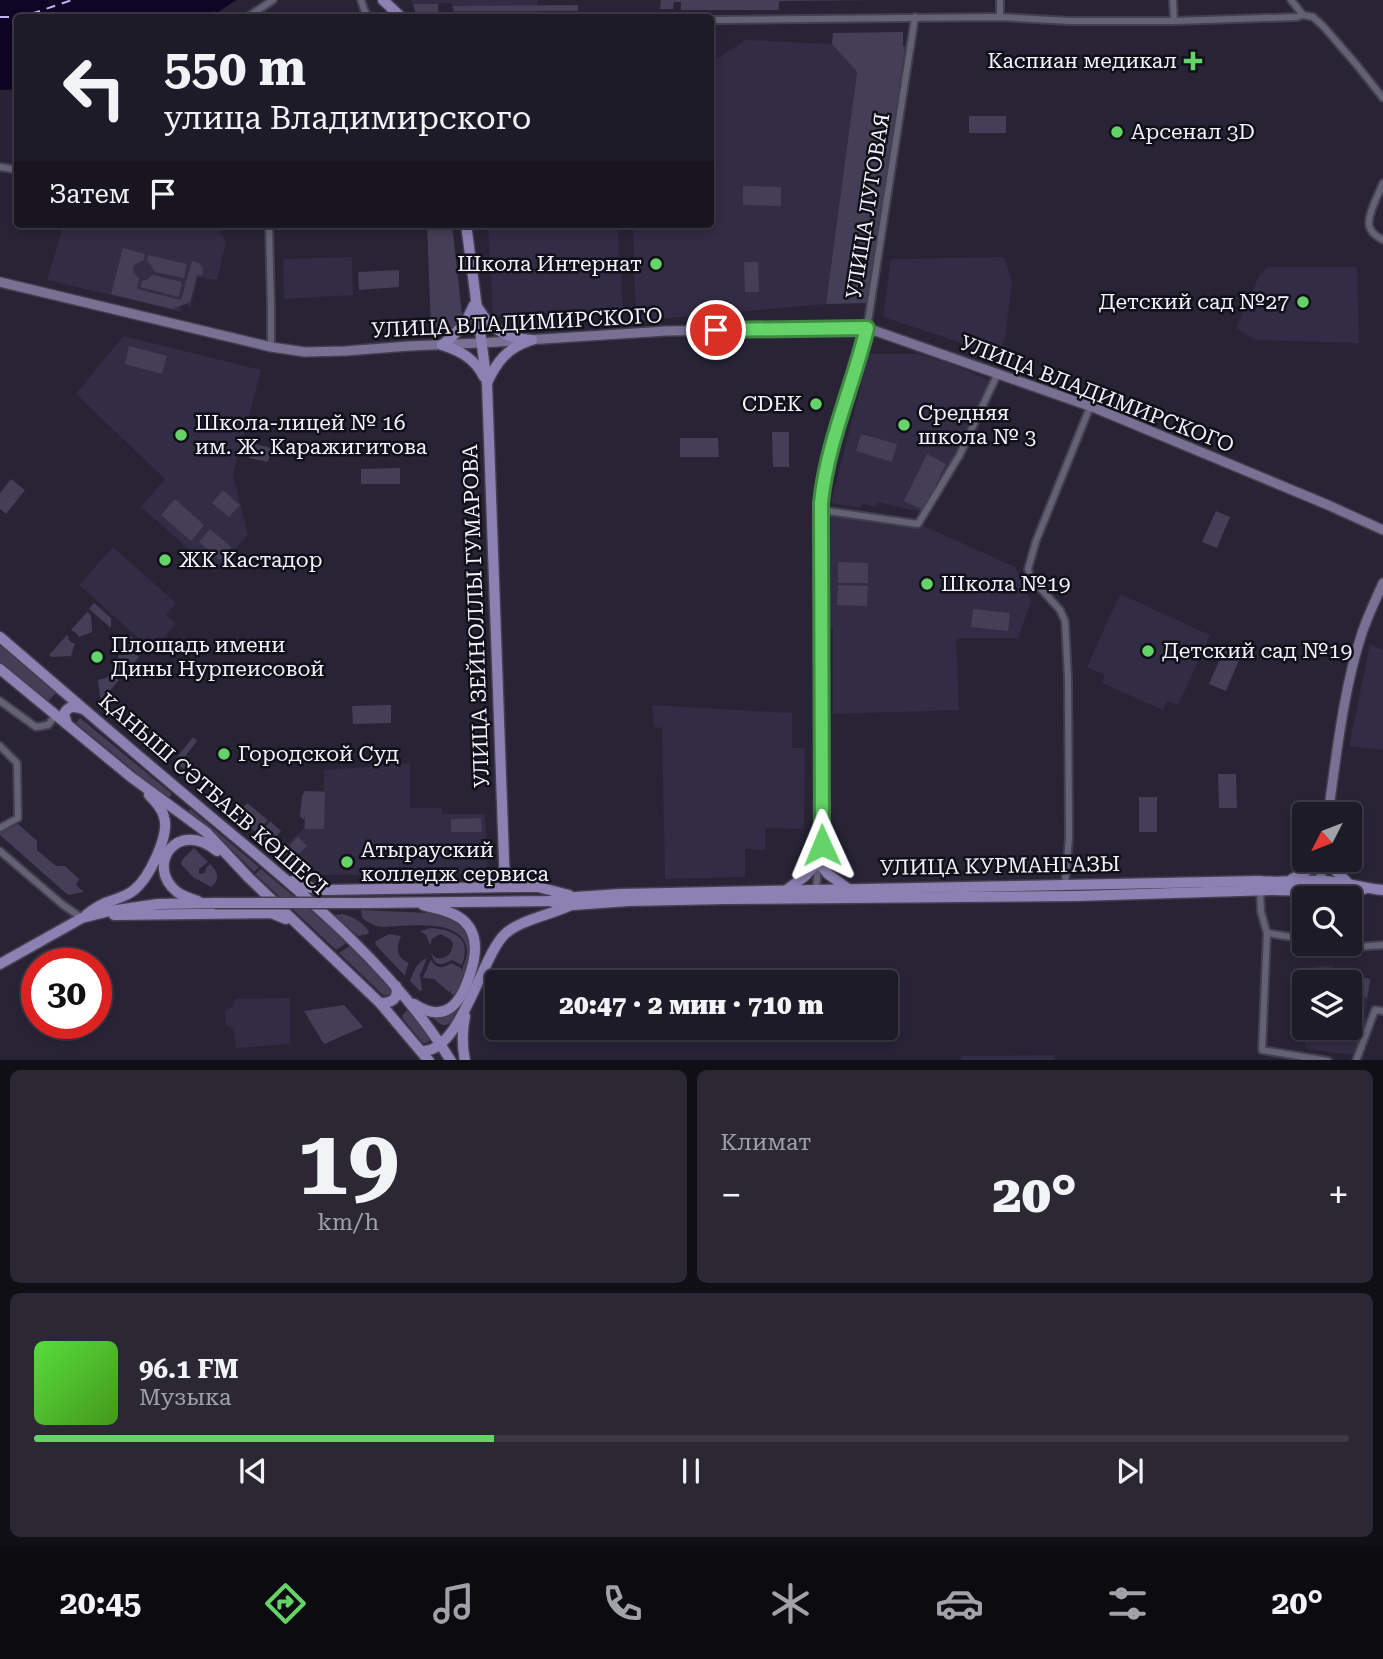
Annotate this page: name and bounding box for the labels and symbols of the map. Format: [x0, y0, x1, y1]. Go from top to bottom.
place label: Каспиан медикал [988, 49, 1177, 73]
marker: Каспиан медикал [1183, 51, 1203, 71]
street label: УЛИЦА ЛУГОВАЯ [841, 111, 895, 301]
place label: Арсенал 3D [1131, 120, 1255, 144]
marker: Арсенал 3D [1109, 124, 1125, 140]
place label: Школа Интернат [457, 252, 642, 276]
marker: Школа Интернат [648, 256, 664, 272]
place label: Детский сад №27 [1099, 290, 1289, 314]
marker: Детский сад №27 [1295, 294, 1311, 310]
pin [686, 300, 746, 360]
street label: УЛИЦА ВЛАДИМИРСКОГО [371, 303, 663, 343]
street label: УЛИЦА ВЛАДИМИРСКОГО [957, 331, 1237, 457]
place label: CDEK [742, 392, 802, 416]
marker: CDEK [808, 396, 824, 412]
place label: Средняя школа № 3 [918, 401, 1036, 449]
place label: Школа-лицей № 16 им. Ж. Каражигитова [195, 411, 428, 459]
marker: Средняя школа № 3 [896, 417, 912, 433]
marker: Школа-лицей № 16 им. Ж. Каражигитова [173, 427, 189, 443]
street label: УЛИЦА ЗЕЙНОЛЛЫ ГУМАРОВА [458, 443, 494, 788]
place label: ЖК Кастадор [179, 548, 322, 572]
marker: ЖК Кастадор [157, 552, 173, 568]
place label: Школа №19 [941, 572, 1071, 596]
marker: Школа №19 [919, 576, 935, 592]
place label: Площадь имени Дины Нурпеисовой [111, 633, 324, 681]
place label: Детский сад №19 [1162, 639, 1352, 663]
marker: Детский сад №19 [1140, 643, 1156, 659]
marker: Площадь имени Дины Нурпеисовой [89, 649, 105, 665]
street label: ҚАНЫШ СӘТБАЕВ КӨШЕСІ [94, 688, 332, 900]
place label: Городской Суд [238, 742, 399, 766]
marker: Городской Суд [216, 746, 232, 762]
north arrow [1292, 802, 1362, 872]
position arrow [785, 808, 859, 882]
place label: Атырауский колледж сервиса [361, 838, 550, 886]
street label: УЛИЦА КУРМАНГАЗЫ [880, 852, 1120, 880]
marker: Атырауский колледж сервиса [339, 854, 355, 870]
speed limit sign: 30 [21, 948, 112, 1039]

